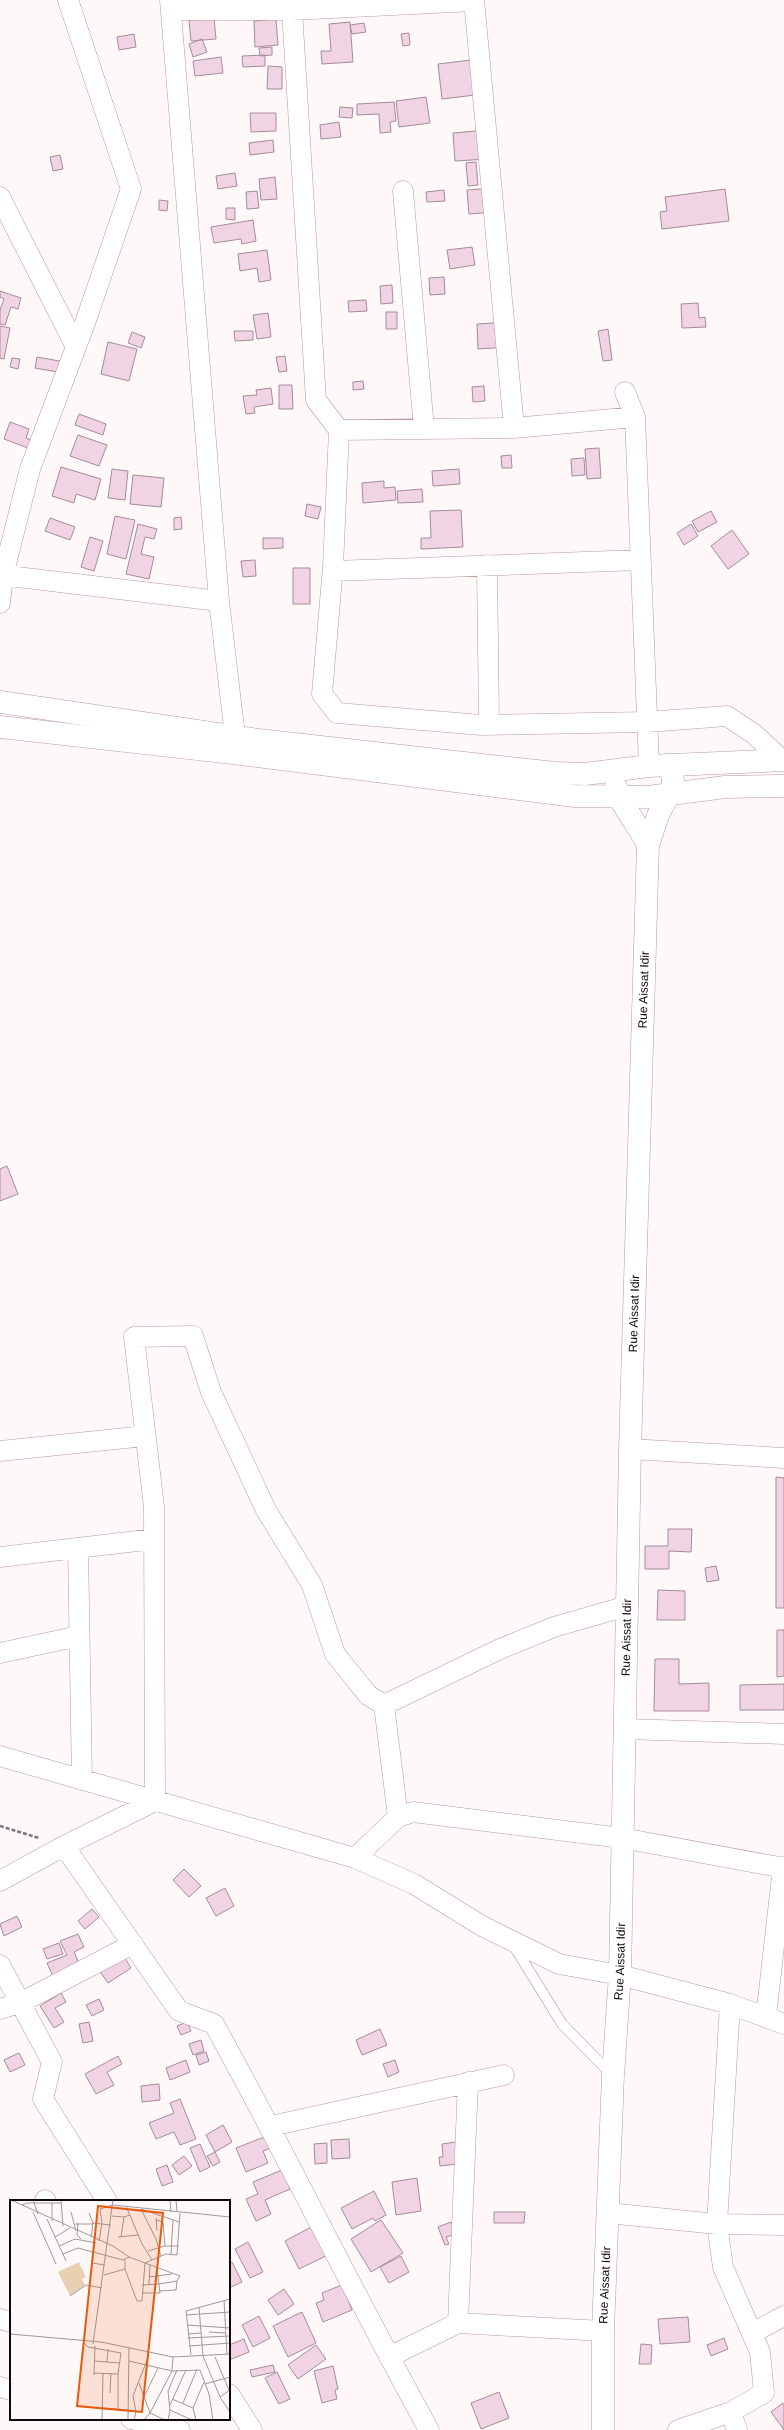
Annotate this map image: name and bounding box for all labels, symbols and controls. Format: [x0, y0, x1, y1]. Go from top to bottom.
street label: Rue Aissat Idir [636, 951, 652, 1029]
street label: Rue Aissat Idir [626, 1275, 642, 1353]
street label: Rue Aissat Idir [619, 1599, 634, 1676]
street label: Rue Aissat Idir [611, 1923, 628, 2001]
inset map [10, 2200, 230, 2420]
street label: Rue Aissat Idir [596, 2246, 613, 2324]

